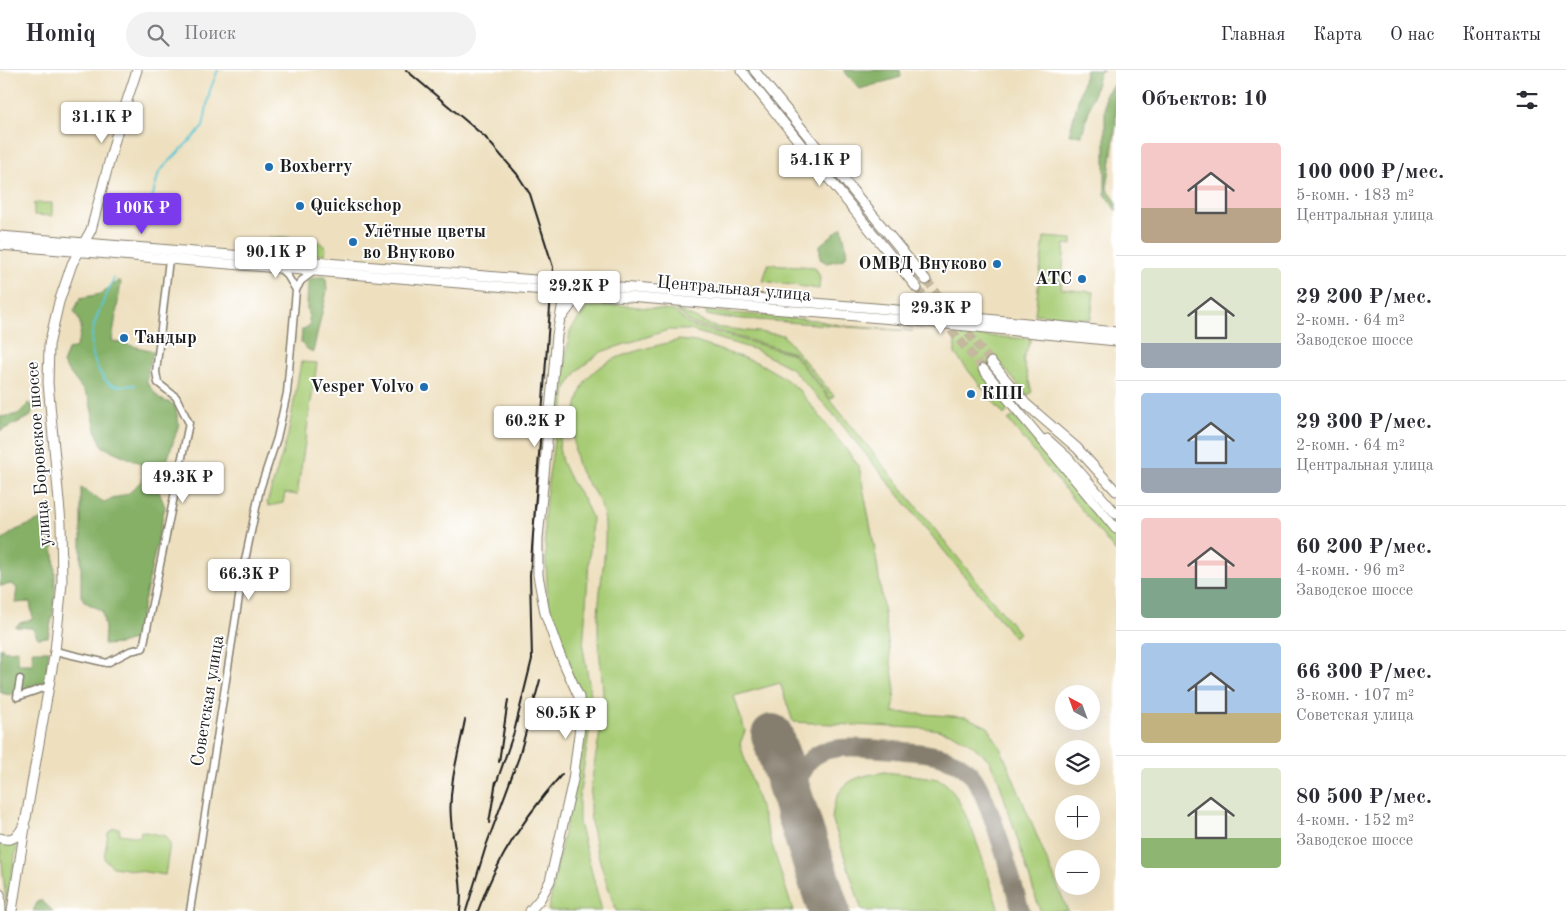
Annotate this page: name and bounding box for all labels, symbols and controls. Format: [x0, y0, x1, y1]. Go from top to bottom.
search box [126, 12, 476, 57]
icon: search [144, 21, 172, 49]
text: Homiq [25, 23, 96, 47]
text: Поиск [184, 25, 236, 44]
text: Главная [1221, 26, 1285, 44]
text: Карта [1313, 26, 1362, 44]
text: О нас [1390, 26, 1434, 44]
text: Контакты [1462, 26, 1541, 44]
icon: filters [1513, 86, 1541, 114]
text: Объектов: 10 [1141, 89, 1267, 110]
pin: 31.1K ₽ [56, 102, 148, 144]
text: 31.1K ₽ [72, 110, 132, 126]
pin: 54.1K ₽ [774, 144, 866, 187]
text: 54.1K ₽ [790, 153, 850, 169]
place label: Boxberry [279, 158, 353, 176]
marker: Boxberry [263, 161, 275, 173]
text: 100 000 ₽/мес. [1296, 162, 1444, 183]
icon: home [1181, 163, 1241, 223]
text: 5-комн. · 183 m² [1296, 188, 1414, 204]
pin: 100K ₽ [101, 192, 183, 235]
place label: Quickschop [310, 197, 402, 215]
marker: Quickschop [294, 200, 306, 212]
text: 100K ₽ [114, 201, 170, 217]
text: Центральная улица [1296, 208, 1434, 224]
place label: Улётные цветы во Внуково [363, 223, 486, 262]
pin: 90.1K ₽ [230, 236, 322, 279]
marker: Улётные цветы во Внуково [347, 236, 359, 248]
text: 90.1K ₽ [246, 245, 306, 261]
place label: ОМВД Внуково [859, 255, 987, 273]
marker: ОМВД Внуково [991, 258, 1003, 270]
pin: 29.2K ₽ [533, 270, 625, 313]
place label: АТС [1035, 270, 1072, 288]
street label: Центральная улица [656, 273, 812, 305]
marker: АТС [1076, 273, 1088, 285]
text: 29.2K ₽ [549, 279, 609, 295]
text: 29 200 ₽/мес. [1296, 287, 1432, 308]
icon: home [1181, 288, 1241, 348]
pin: 29.3K ₽ [895, 292, 987, 335]
text: 29.3K ₽ [911, 301, 971, 317]
text: 2-комн. · 64 m² [1296, 313, 1405, 329]
place label: Тандыр [134, 329, 197, 347]
marker: Тандыр [118, 332, 130, 344]
text: Заводское шоссе [1296, 333, 1413, 349]
street label: улица Боровское шоссе [24, 361, 54, 547]
place label: Vesper Volvo [310, 378, 414, 396]
marker: Vesper Volvo [418, 381, 430, 393]
place label: КПП [981, 385, 1023, 403]
marker: КПП [965, 388, 977, 400]
pin: 60.2K ₽ [489, 406, 581, 448]
text: 29 300 ₽/мес. [1296, 412, 1432, 433]
icon: home [1181, 413, 1241, 473]
text: 60.2K ₽ [505, 414, 565, 430]
text: 2-комн. · 64 m² [1296, 438, 1405, 454]
text: Центральная улица [1296, 458, 1434, 474]
pin: 49.3K ₽ [137, 462, 229, 504]
text: 49.3K ₽ [153, 470, 213, 486]
text: 60 200 ₽/мес. [1296, 537, 1432, 558]
icon: home [1181, 538, 1241, 598]
pin: 66.3K ₽ [203, 558, 295, 601]
text: 4-комн. · 96 m² [1296, 563, 1405, 579]
text: 66.3K ₽ [219, 567, 279, 583]
text: Заводское шоссе [1296, 583, 1413, 599]
street label: Советская улица [189, 634, 227, 768]
text: 66 300 ₽/мес. [1296, 662, 1432, 683]
icon: home [1181, 663, 1241, 723]
north arrow [1055, 685, 1100, 730]
map controls [1055, 685, 1100, 895]
text: 3-комн. · 107 m² [1296, 688, 1414, 704]
pin: 80.5K ₽ [520, 698, 612, 740]
text: 80.5K ₽ [536, 706, 596, 722]
text: Советская улица [1296, 708, 1414, 724]
button: layers [1055, 740, 1100, 785]
text: 80 500 ₽/мес. [1296, 787, 1432, 808]
icon: home [1181, 788, 1241, 848]
button: + [1055, 795, 1100, 840]
text: 4-комн. · 152 m² [1296, 813, 1414, 829]
text: Заводское шоссе [1296, 833, 1413, 849]
button: − [1055, 850, 1100, 895]

